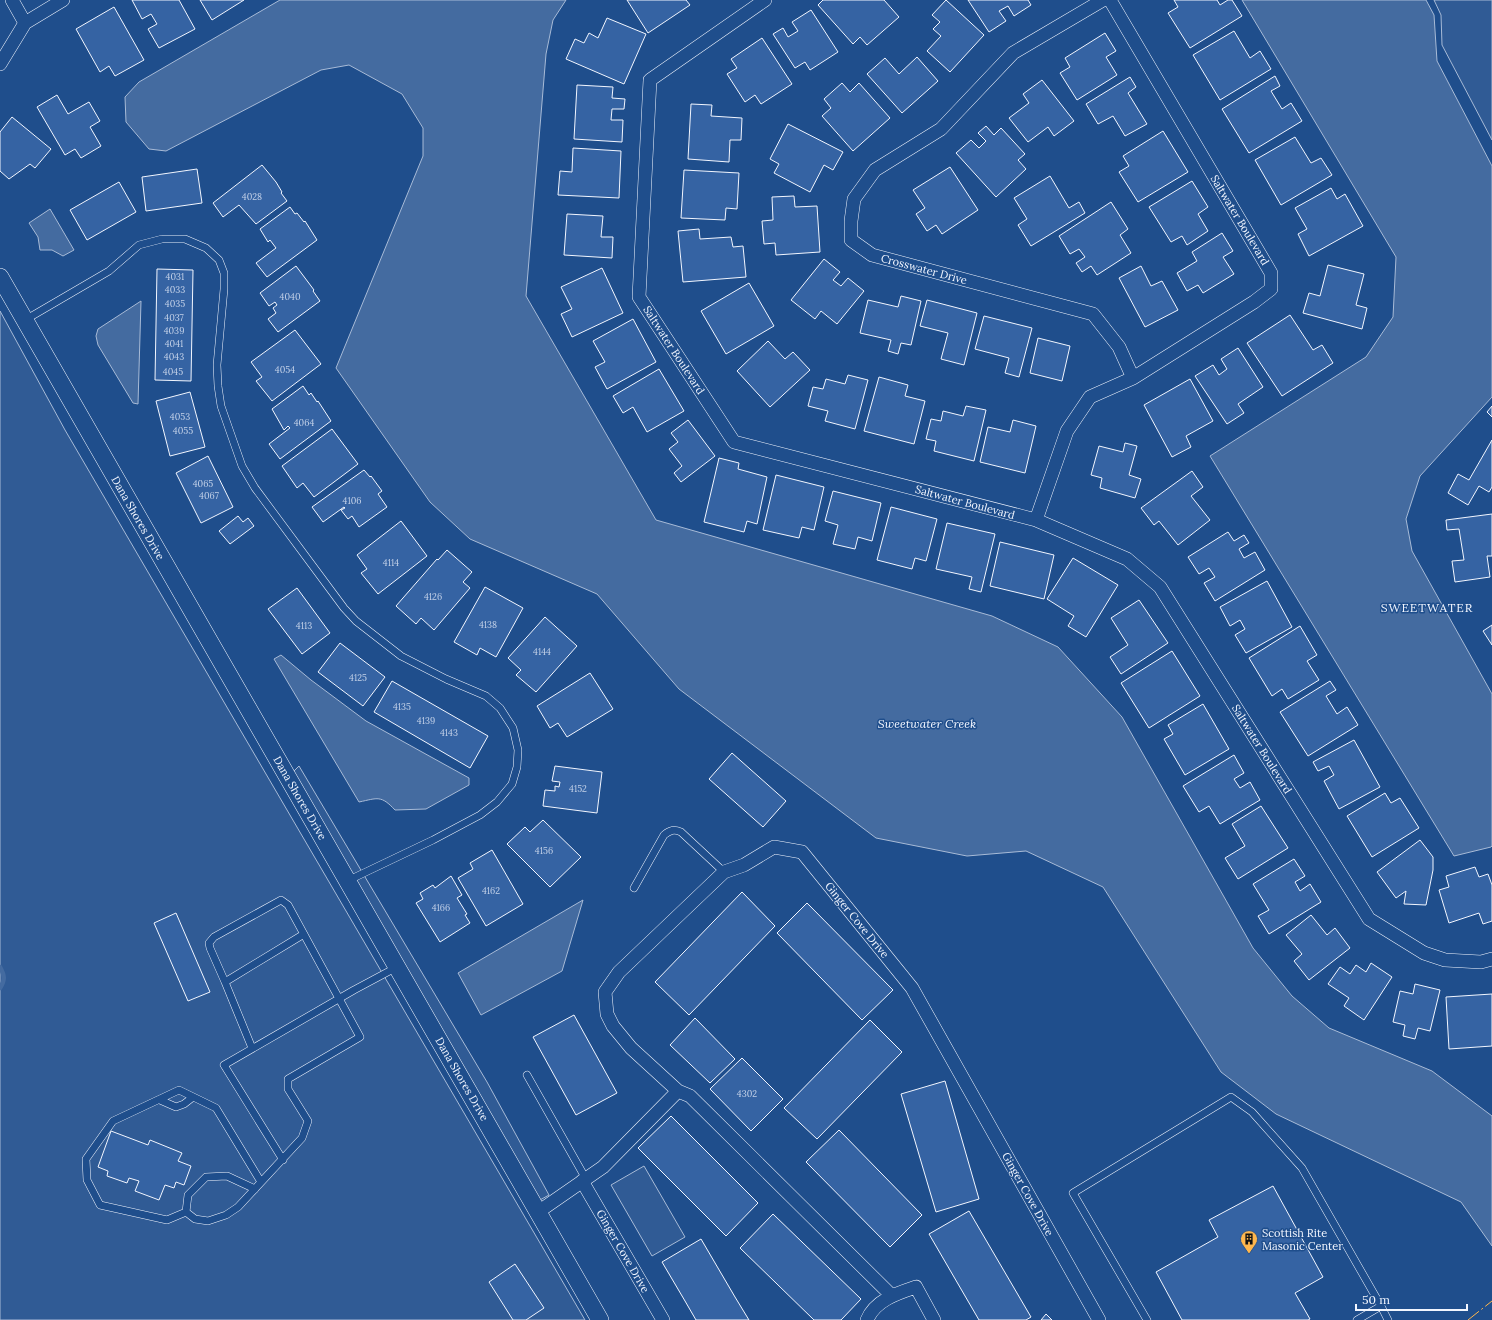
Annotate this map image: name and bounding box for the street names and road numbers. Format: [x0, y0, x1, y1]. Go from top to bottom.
street label: Saltwater Boulevard [1208, 172, 1273, 268]
street label: Crosswater Drive [879, 251, 969, 287]
street label: Saltwater Boulevard [640, 303, 708, 397]
street label: Dana Shores Drive [108, 474, 168, 562]
street label: Saltwater Boulevard [914, 482, 1017, 522]
street label: Saltwater Boulevard [1229, 702, 1295, 797]
street label: Dana Shores Drive [270, 754, 330, 842]
street label: Ginger Cove Drive [822, 879, 892, 961]
street label: Dana Shores Drive [432, 1035, 492, 1123]
street label: Ginger Cove Drive [999, 1150, 1057, 1238]
street label: Ginger Cove Drive [594, 1207, 653, 1295]

